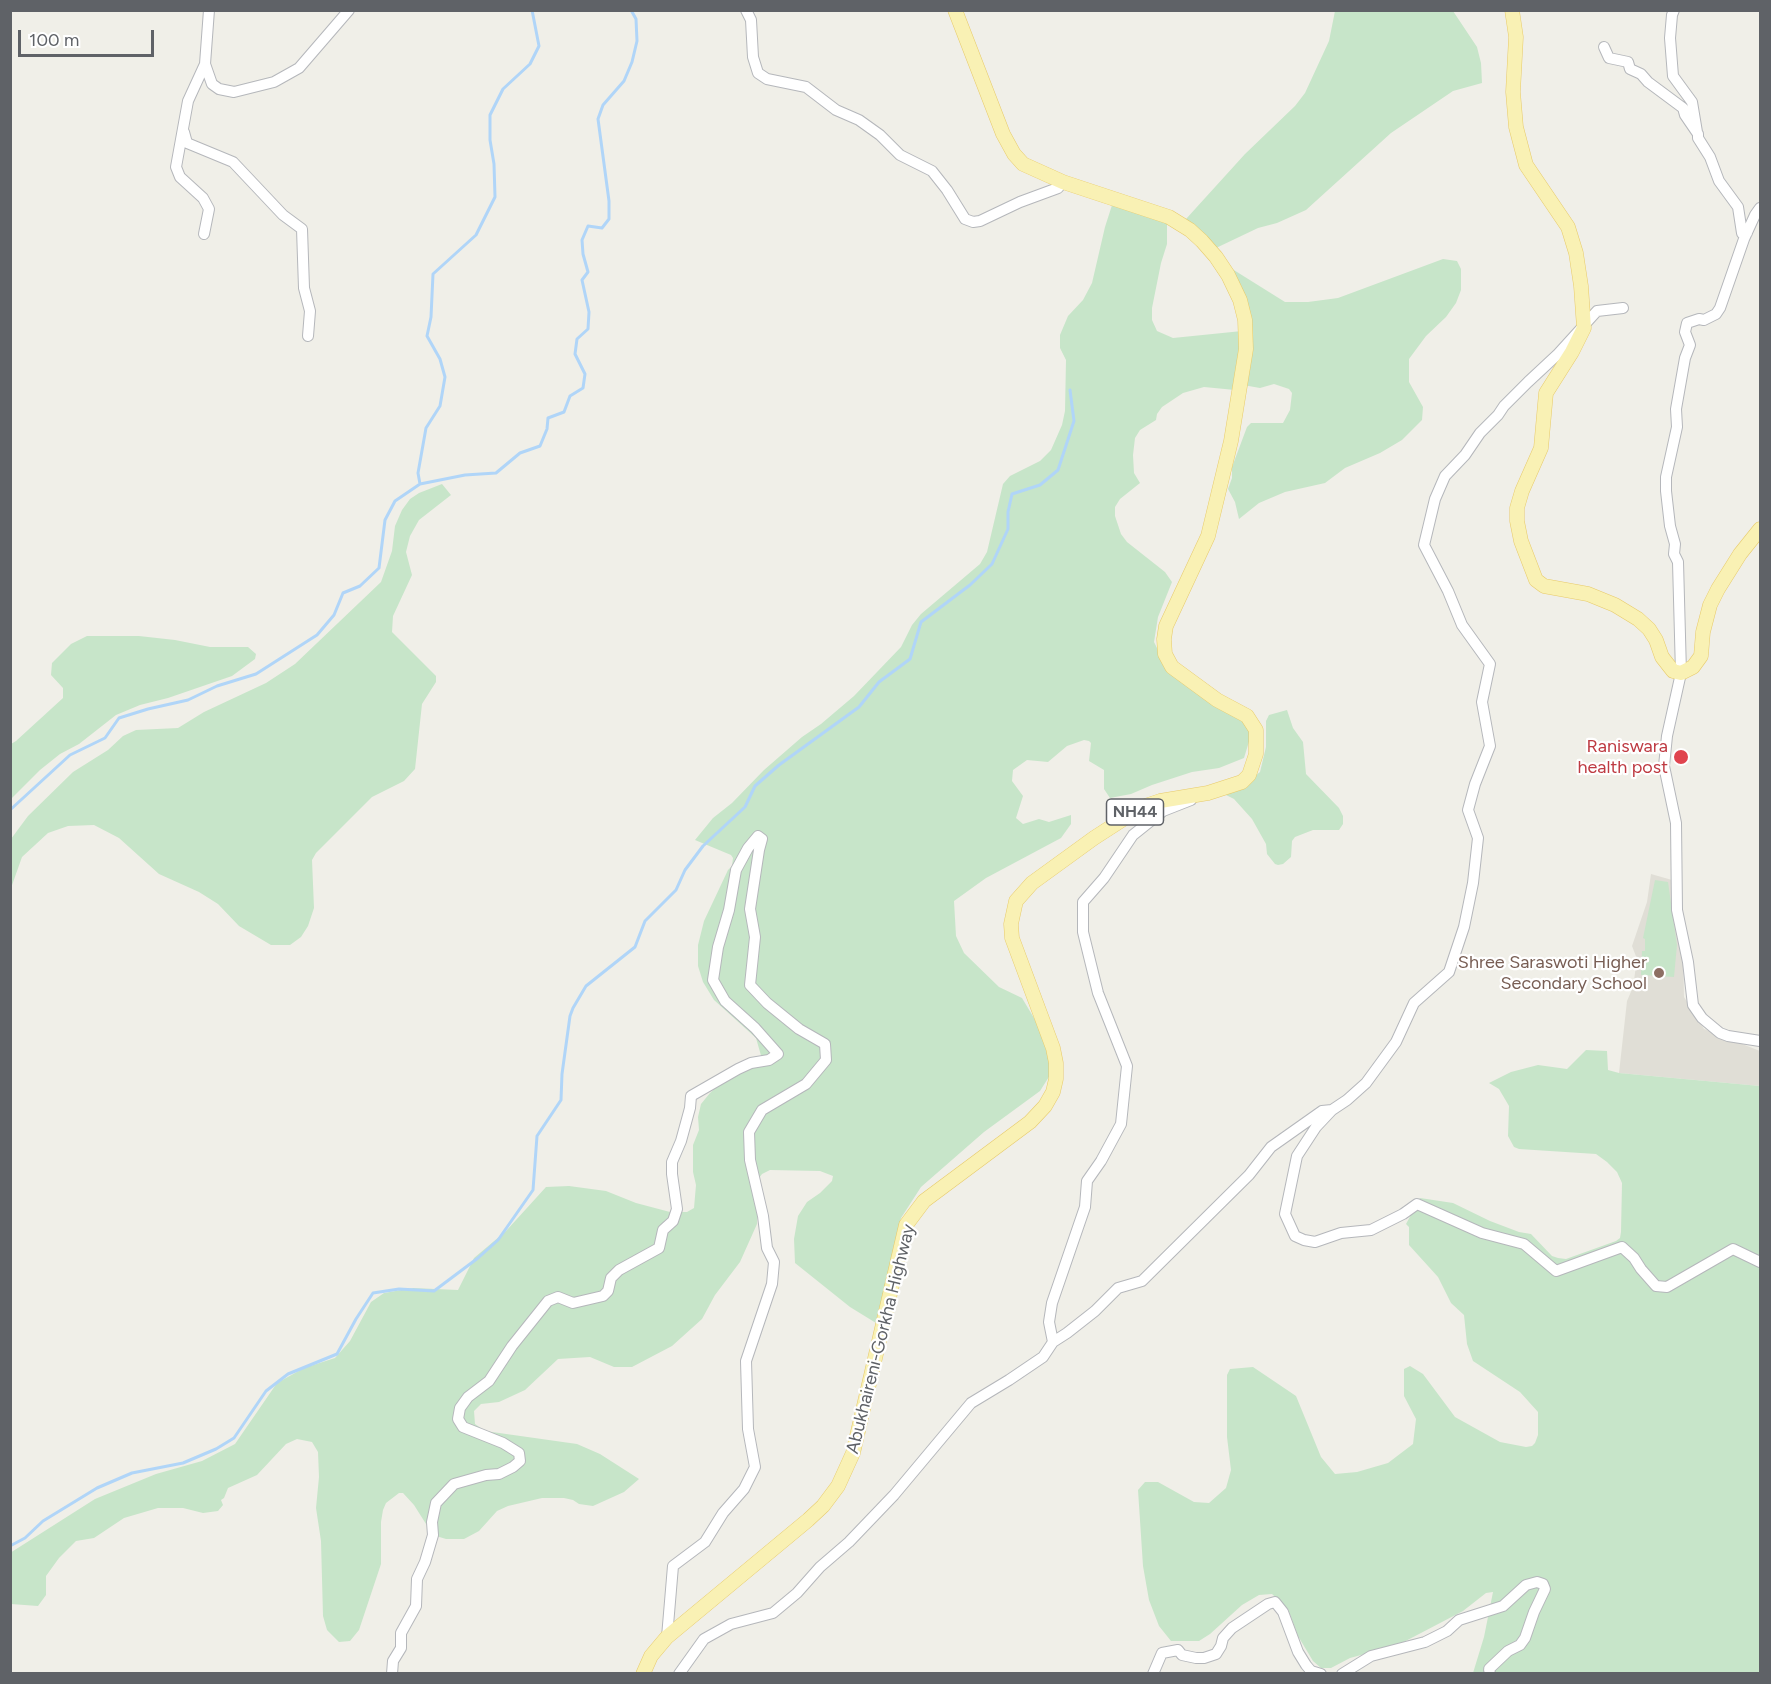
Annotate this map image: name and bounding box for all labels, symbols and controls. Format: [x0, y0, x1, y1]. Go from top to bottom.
scale bar [21, 18, 158, 56]
text: 100 m [29, 29, 79, 51]
place label: Raniswara health post [1577, 736, 1668, 778]
marker: Raniswara health post [1672, 748, 1690, 766]
road number: NH44 [1106, 799, 1164, 825]
place label: Shree Saraswoti Higher Secondary School [1458, 952, 1647, 994]
marker: Shree Saraswoti Higher Secondary School [1652, 966, 1666, 980]
street label: Abukhaireni-Gorkha Highway [842, 1222, 920, 1456]

